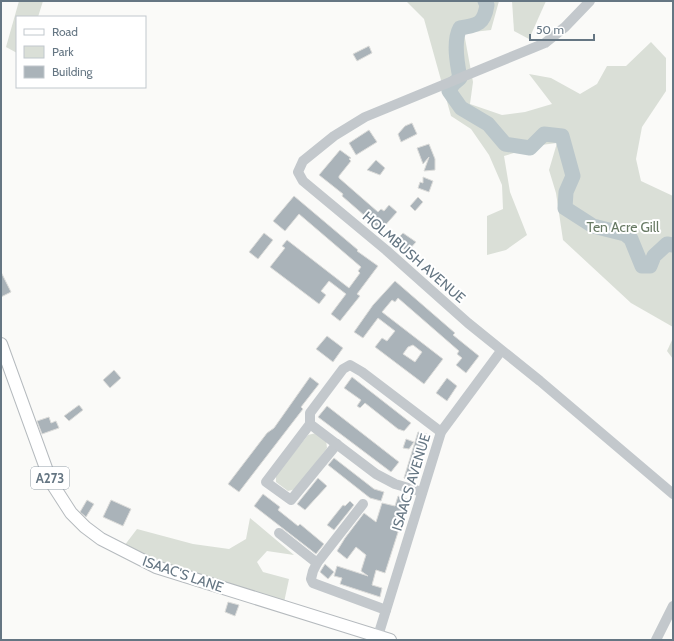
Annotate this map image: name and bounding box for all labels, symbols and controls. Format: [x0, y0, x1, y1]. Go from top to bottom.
legend [16, 16, 146, 88]
scale bar [530, 16, 594, 42]
text: 50 m [536, 22, 564, 37]
text: Road [52, 24, 78, 39]
text: Park [52, 44, 74, 59]
text: Building [52, 64, 94, 79]
street label: HOLMBUSH AVENUE [359, 207, 469, 307]
park label: Ten Acre Gill [587, 218, 660, 236]
street label: ISAACS AVENUE [388, 431, 434, 533]
road number: A273 [31, 467, 69, 489]
street label: ISAAC'S LANE [140, 552, 226, 596]

